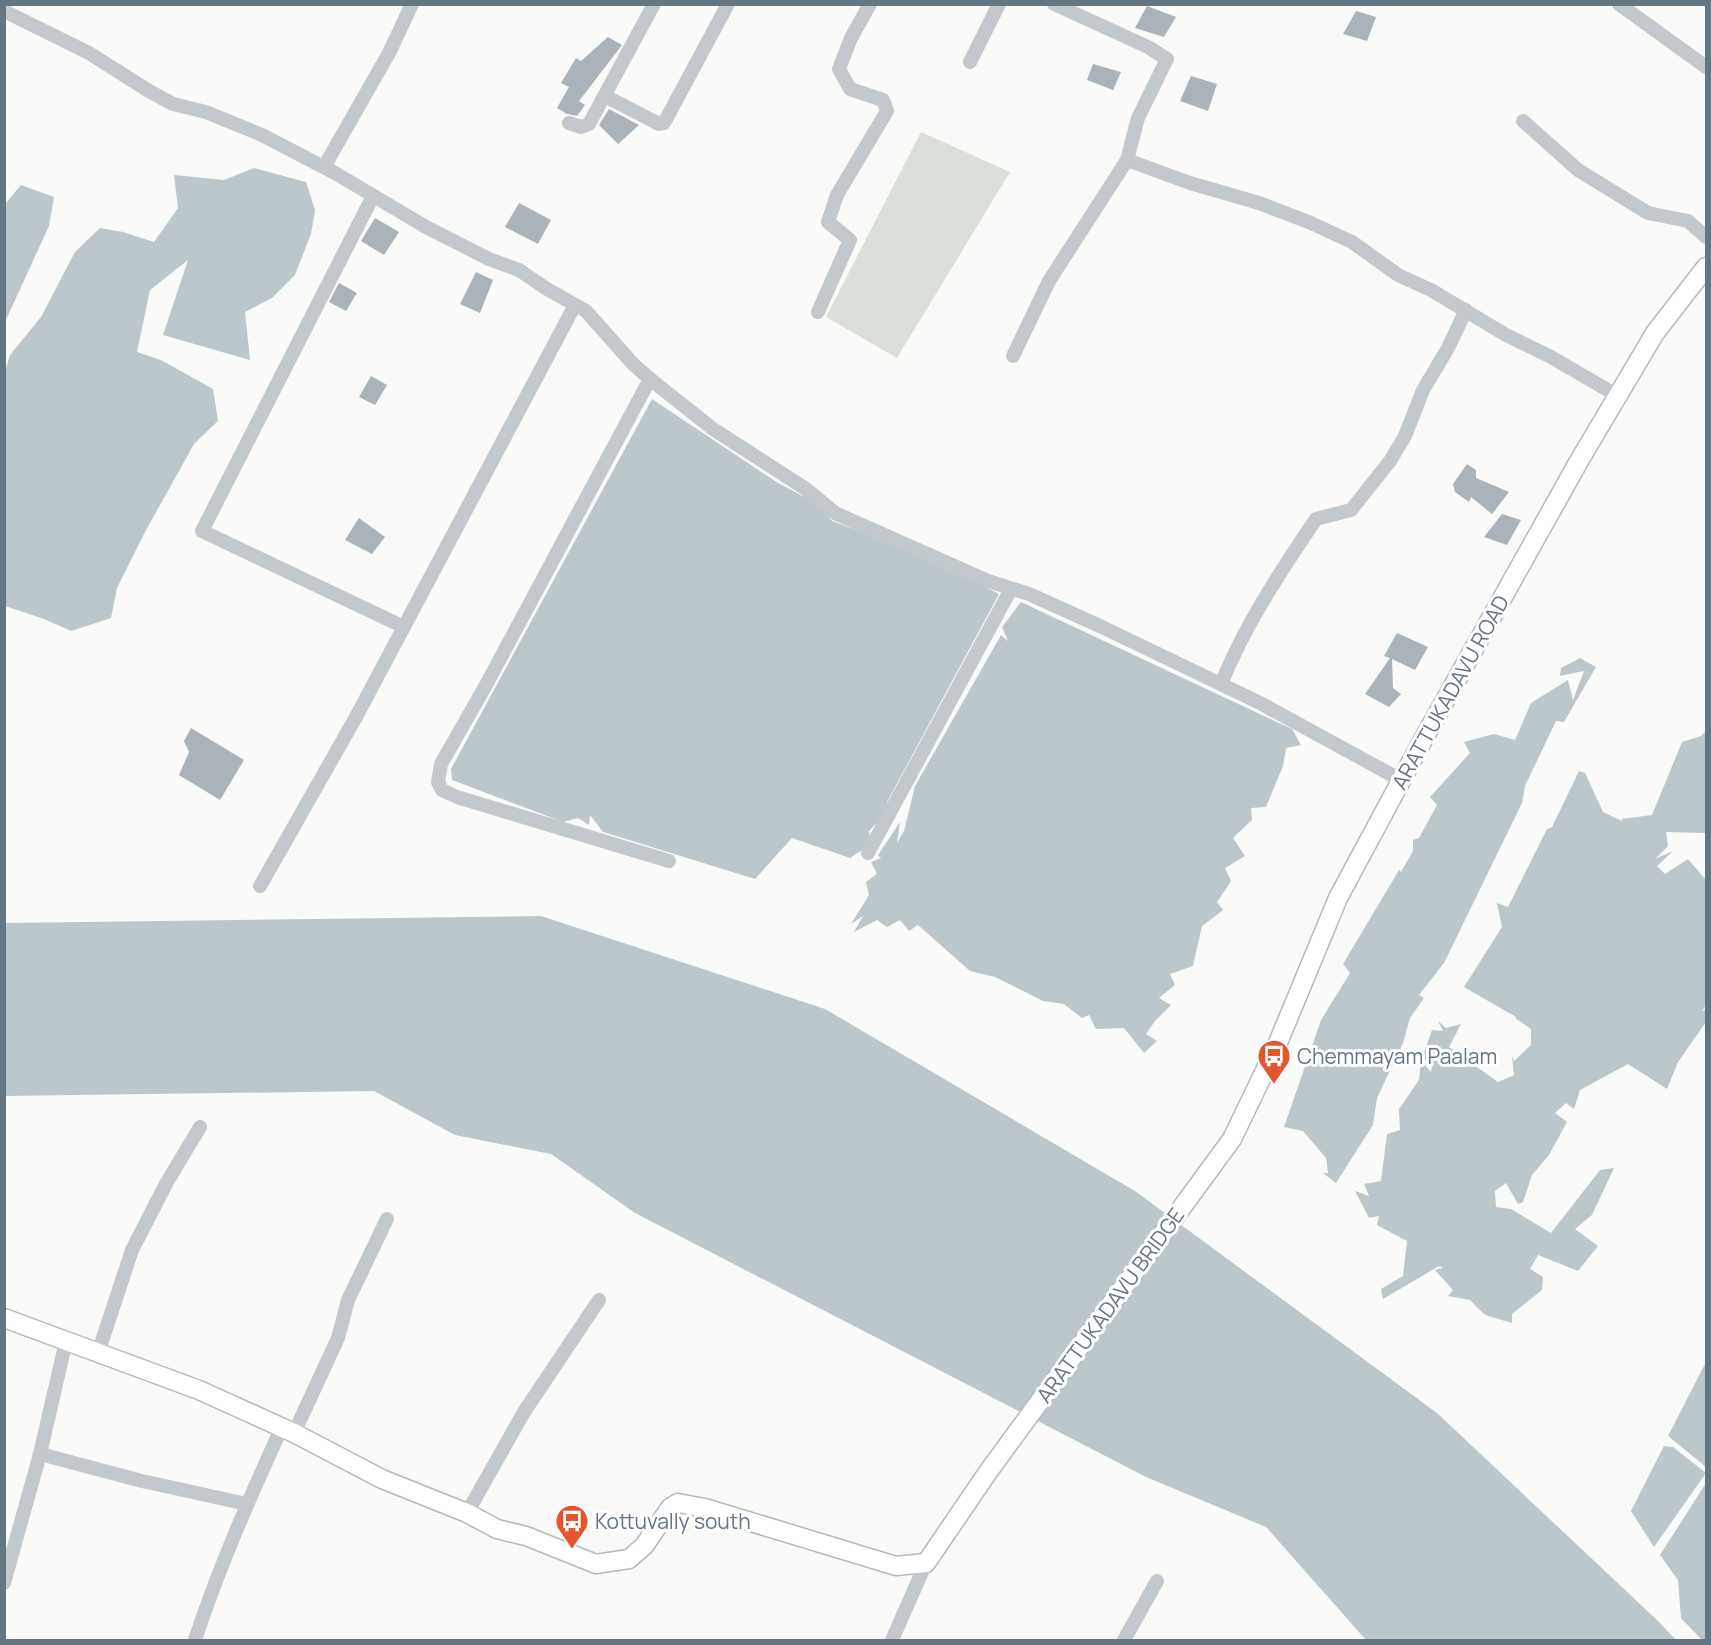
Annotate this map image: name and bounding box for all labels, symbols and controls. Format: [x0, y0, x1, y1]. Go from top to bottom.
street label: ARATTUKADAVU ROAD [1385, 590, 1515, 794]
bus stop icon: Chemmayam Paalam [1256, 1038, 1292, 1085]
place label: Chemmayam Paalam [1297, 1042, 1497, 1070]
street label: ARATTUKADAVU BRIDGE [1030, 1202, 1190, 1408]
bus stop icon: Kottuvally south [554, 1503, 590, 1550]
place label: Kottuvally south [595, 1507, 751, 1535]

